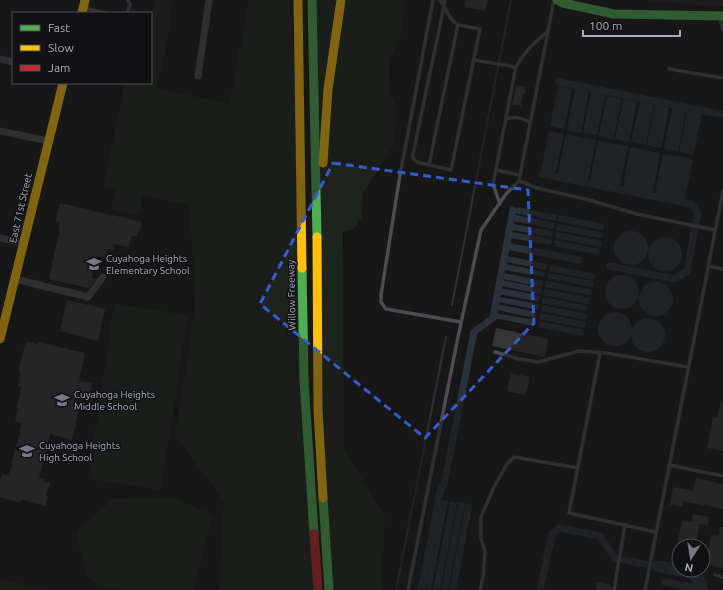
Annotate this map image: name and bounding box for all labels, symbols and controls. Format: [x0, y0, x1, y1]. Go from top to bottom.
legend [12, 12, 152, 84]
scale bar [583, 12, 680, 38]
text: 100 m [589, 19, 622, 32]
text: Fast [48, 21, 70, 34]
text: Slow [48, 41, 74, 54]
text: Jam [48, 61, 70, 74]
street label: East 71st Street [7, 172, 34, 244]
place label: Cuyahoga Heights Elementary School [106, 253, 190, 276]
school or university icon: Cuyahoga Heights Elementary School [85, 255, 103, 273]
street label: Willow Freeway [285, 259, 298, 330]
place label: Cuyahoga Heights Middle School [74, 389, 155, 412]
school or university icon: Cuyahoga Heights Middle School [53, 391, 71, 409]
place label: Cuyahoga Heights High School [39, 440, 120, 463]
school or university icon: Cuyahoga Heights High School [18, 442, 36, 460]
north arrow [671, 538, 711, 578]
text: N [684, 561, 694, 575]

